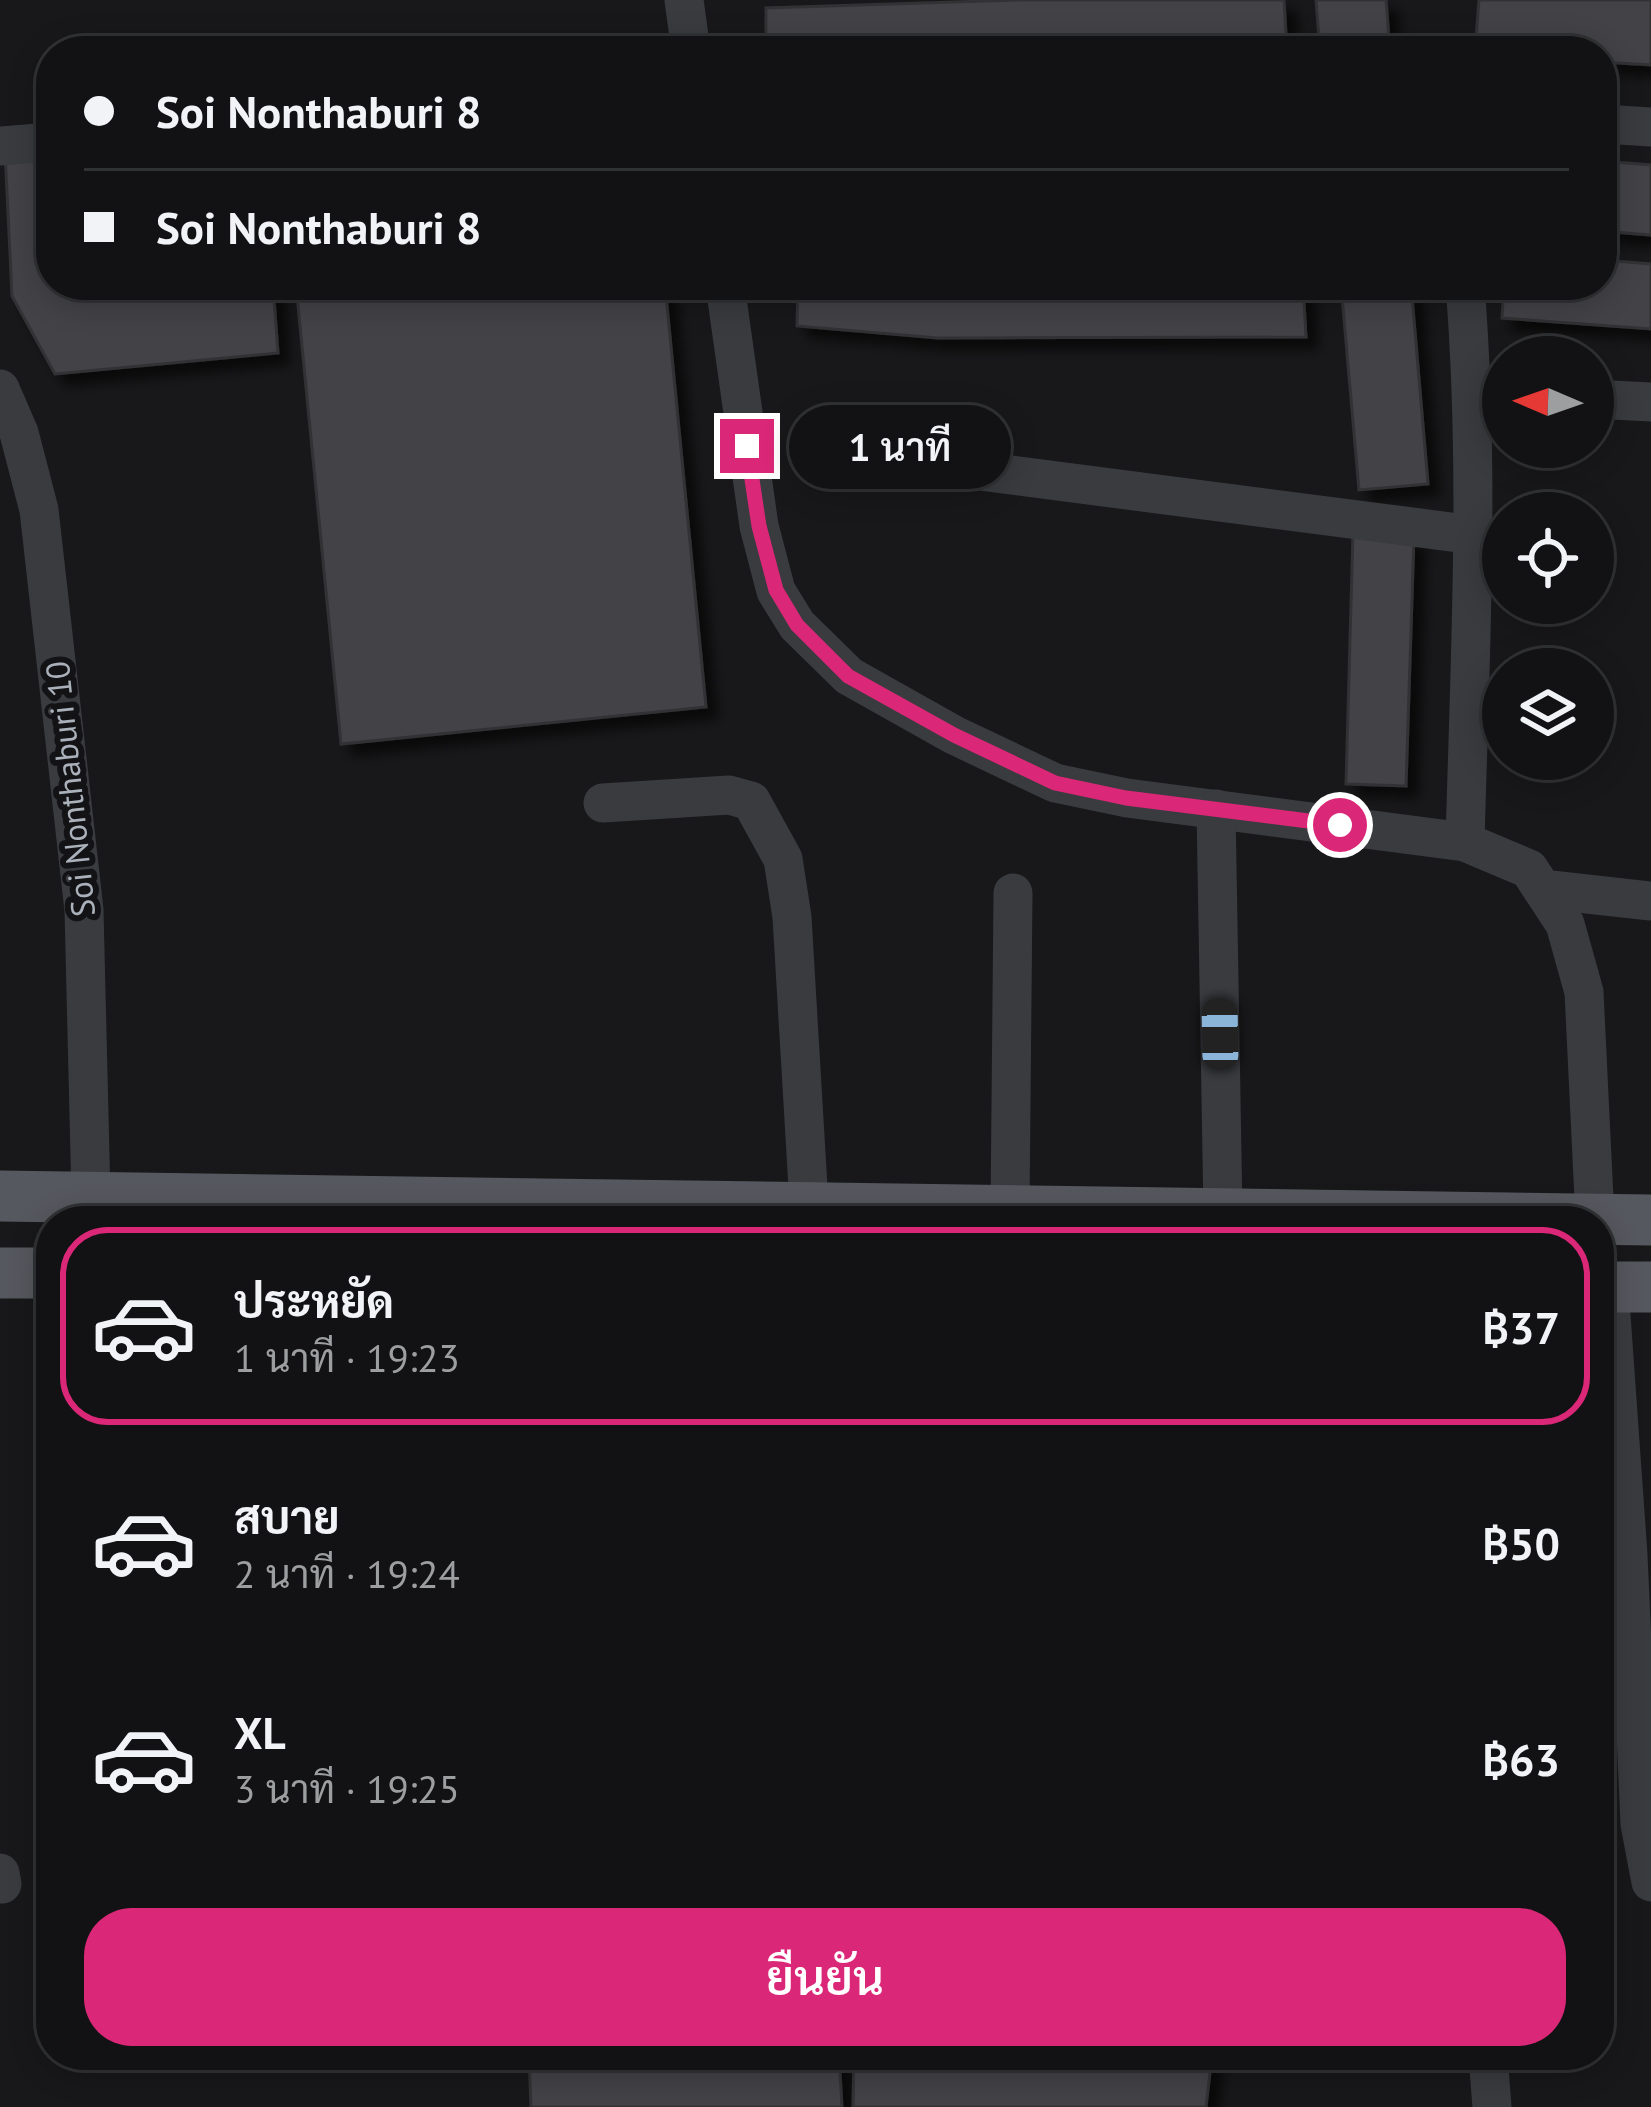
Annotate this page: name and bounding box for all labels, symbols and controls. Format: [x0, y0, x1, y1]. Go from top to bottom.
text: Soi Nonthaburi 8 [156, 82, 481, 140]
text: Soi Nonthaburi 8 [156, 198, 481, 256]
north arrow [1482, 336, 1614, 468]
map controls [1482, 336, 1614, 780]
callout: 1 นาที [789, 404, 1011, 488]
route end [720, 419, 774, 473]
text: 1 นาที [849, 421, 951, 472]
button: locate [1482, 492, 1614, 624]
button: layers [1482, 648, 1614, 780]
street label: Soi Nonthaburi 10 [35, 659, 104, 919]
route start [1313, 798, 1367, 852]
car [1201, 998, 1239, 1070]
icon: car [90, 1272, 198, 1380]
text: ประหยัด [234, 1272, 394, 1330]
text: ฿37 [1482, 1298, 1560, 1356]
text: 1 นาที · 19:23 [234, 1332, 460, 1383]
icon: car [90, 1488, 198, 1596]
text: สบาย [234, 1488, 340, 1546]
text: ฿50 [1482, 1514, 1560, 1572]
text: 2 นาที · 19:24 [234, 1548, 460, 1599]
text: XL [234, 1703, 286, 1761]
icon: car [90, 1704, 198, 1812]
text: ฿63 [1482, 1730, 1560, 1788]
text: 3 นาที · 19:25 [234, 1763, 460, 1814]
button: ยืนยัน [84, 1908, 1566, 2046]

